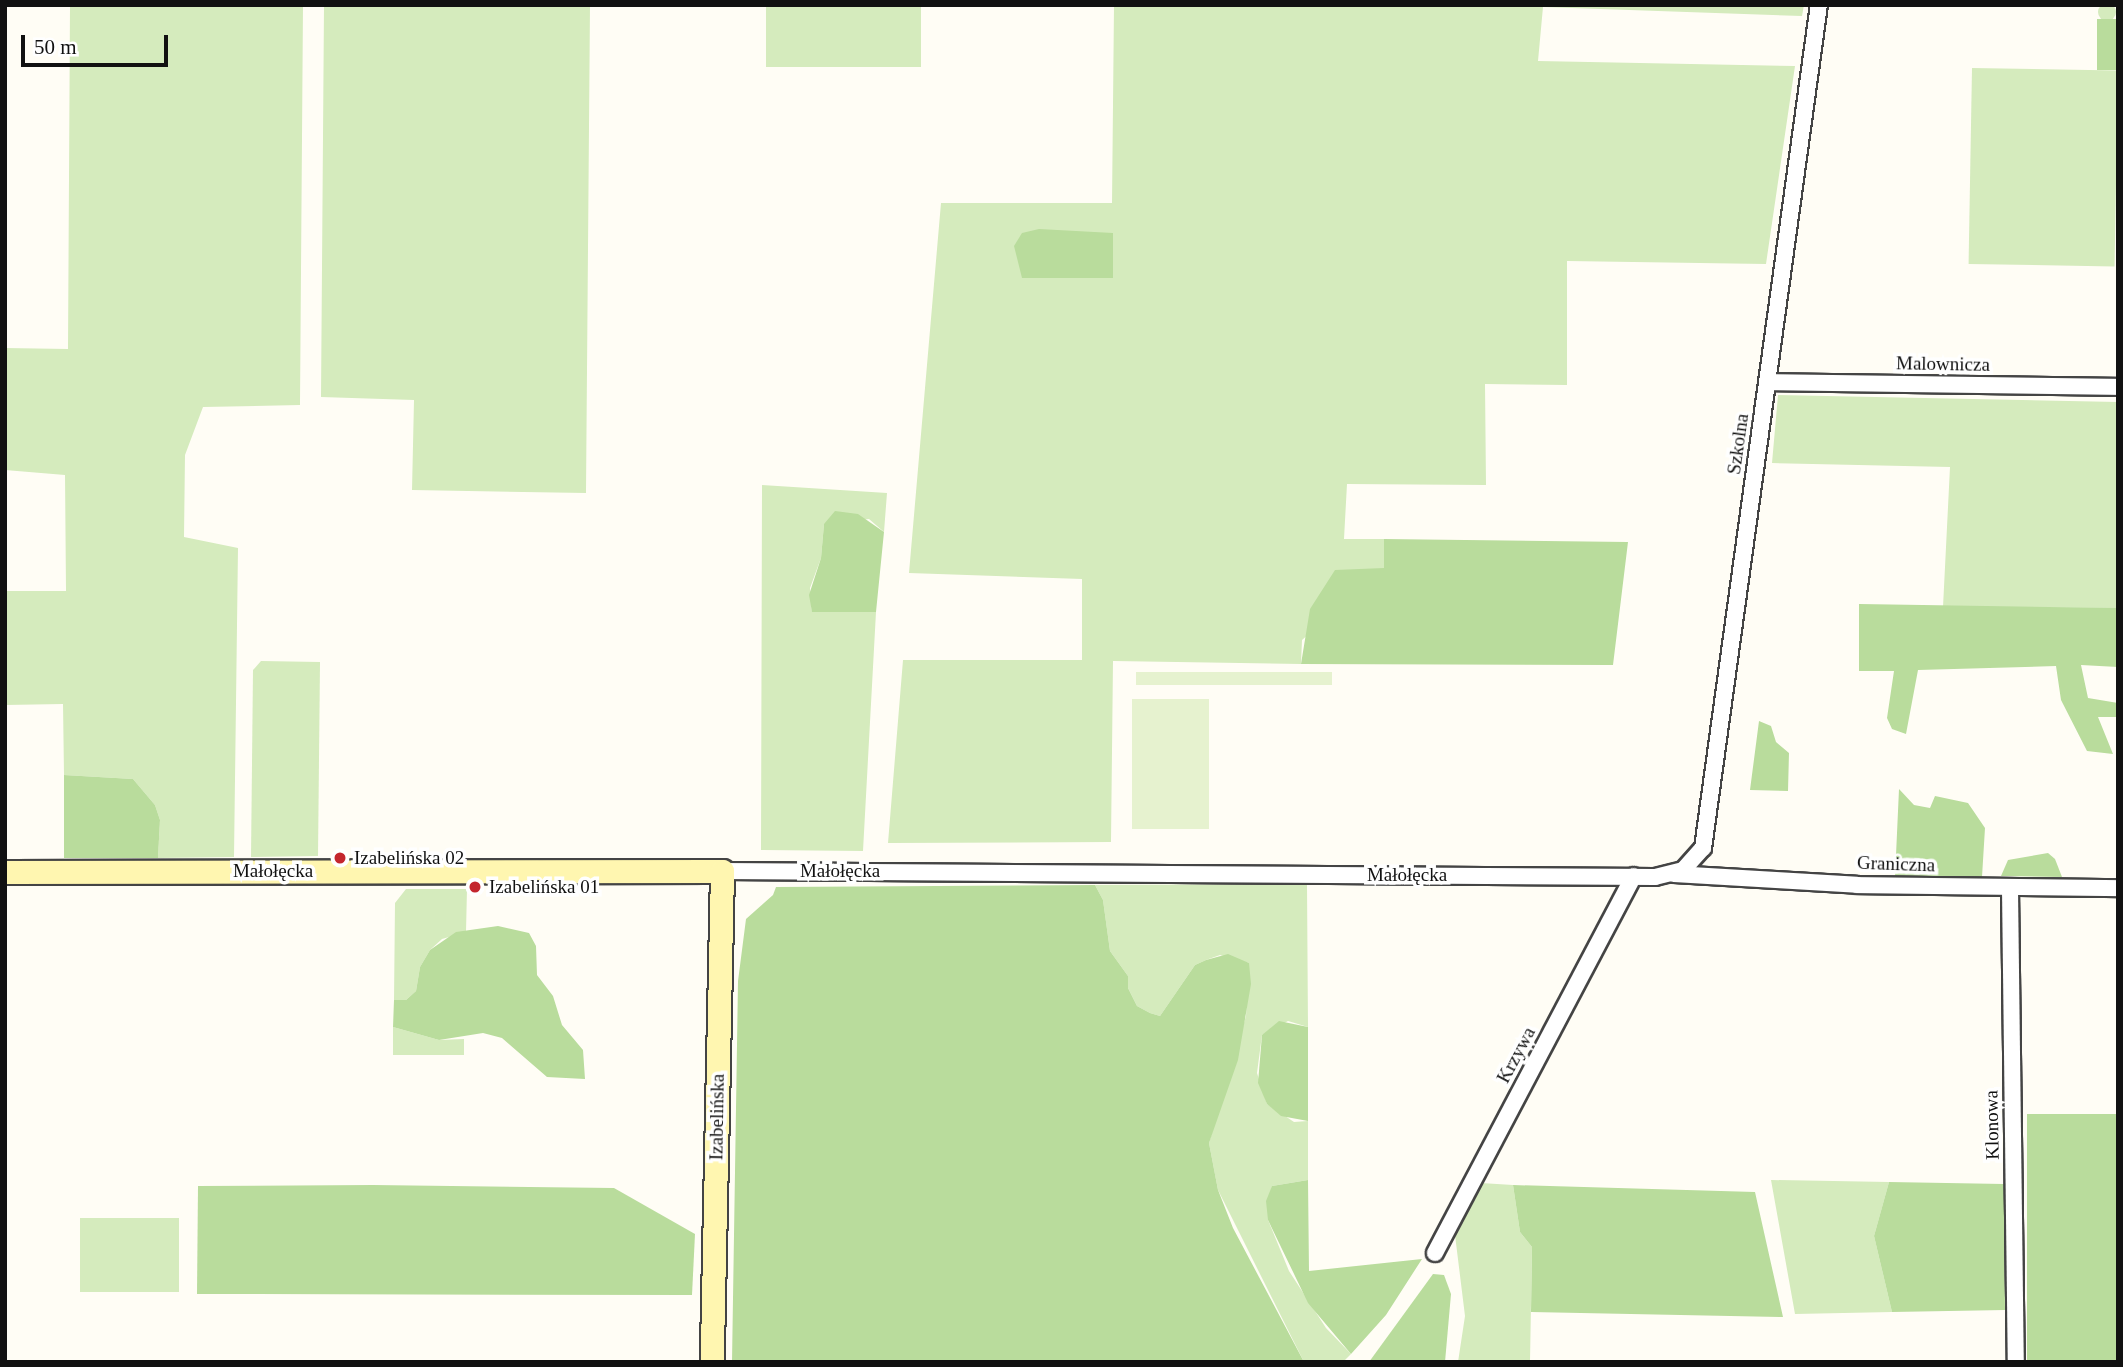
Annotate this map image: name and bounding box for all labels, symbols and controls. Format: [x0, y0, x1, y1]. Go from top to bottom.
scale bar [24, 21, 172, 65]
text: 50 m [34, 35, 77, 59]
street label: Malownicza [1896, 352, 1990, 376]
street label: Szkolna [1722, 412, 1754, 476]
place label: Izabelińska 02 [354, 847, 464, 869]
marker: Izabelińska 02 [332, 850, 348, 866]
street label: Graniczna [1857, 851, 1935, 877]
street label: Małołęcka [233, 860, 313, 882]
street label: Małołęcka [800, 860, 880, 882]
street label: Małołęcka [1367, 864, 1447, 886]
place label: Izabelińska 01 [489, 876, 599, 898]
marker: Izabelińska 01 [467, 879, 483, 895]
street label: Krzywa [1492, 1023, 1540, 1087]
street label: Izabelińska [705, 1074, 729, 1160]
street label: Klonowa [1980, 1090, 2004, 1160]

